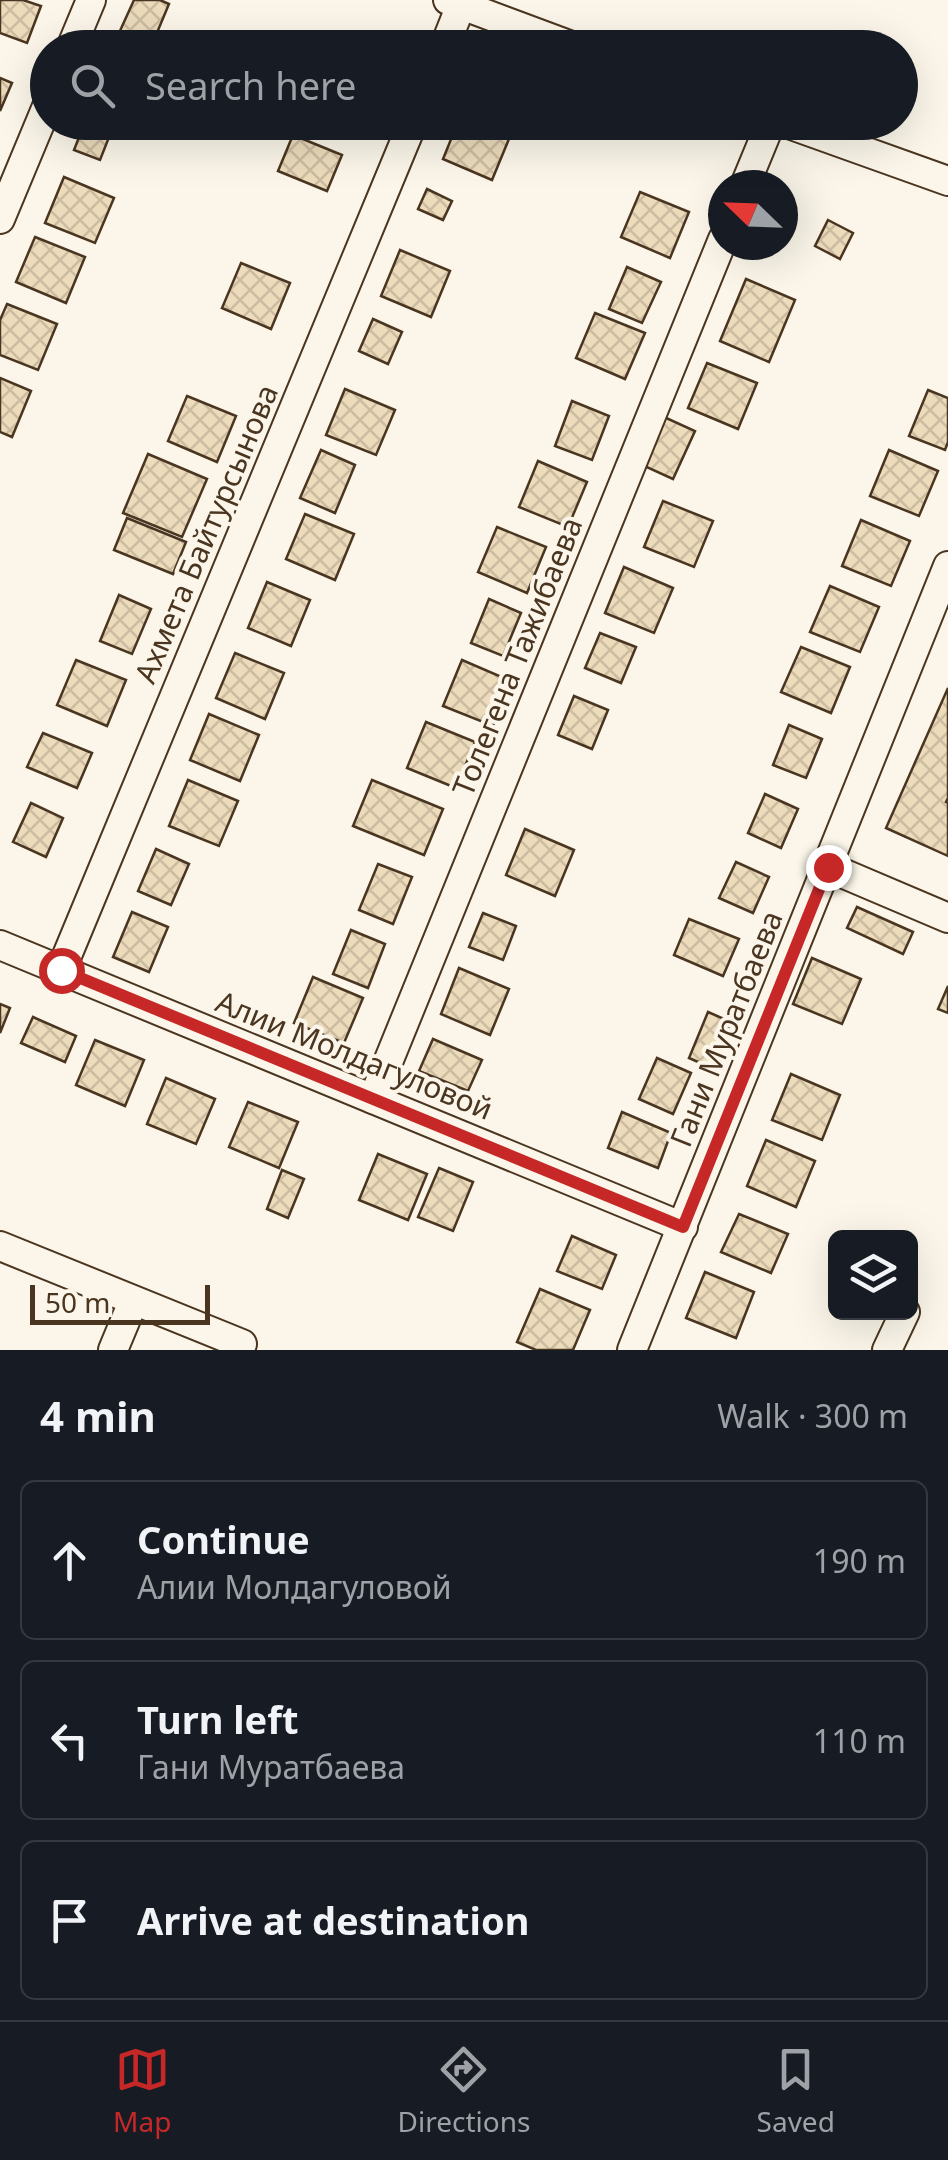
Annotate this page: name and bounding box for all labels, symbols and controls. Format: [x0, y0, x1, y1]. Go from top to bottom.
search box [30, 30, 918, 140]
icon: search [65, 58, 120, 113]
text: Search here [145, 59, 356, 111]
north arrow [708, 170, 798, 260]
street label: Ахмета Байтурсынова [124, 378, 287, 689]
street label: Толегена Тажибаева [442, 511, 591, 802]
route end [806, 845, 852, 891]
street label: Гани Муратбаева [660, 904, 792, 1153]
route start [39, 948, 85, 994]
street label: Алии Молдагуловой [210, 980, 499, 1129]
map controls [828, 1230, 918, 1320]
button: layers [828, 1230, 918, 1320]
scale bar [30, 1280, 210, 1324]
text: 50 m [45, 1283, 111, 1321]
text: 4 min [40, 1387, 156, 1444]
text: Walk · 300 m [717, 1394, 908, 1437]
text: Continue [137, 1513, 310, 1565]
icon: ahead [42, 1533, 97, 1588]
text: 190 m [813, 1539, 906, 1582]
text: Алии Молдагуловой [137, 1565, 452, 1608]
text: Turn left [137, 1693, 299, 1745]
icon: left [42, 1713, 97, 1768]
text: 110 m [813, 1719, 906, 1762]
text: Гани Муратбаева [137, 1745, 405, 1788]
icon: arrive [42, 1893, 97, 1948]
text: Arrive at destination [137, 1894, 529, 1946]
tab: Map [113, 2042, 171, 2140]
tab: Directions [398, 2042, 530, 2140]
tab: Saved [757, 2042, 835, 2140]

